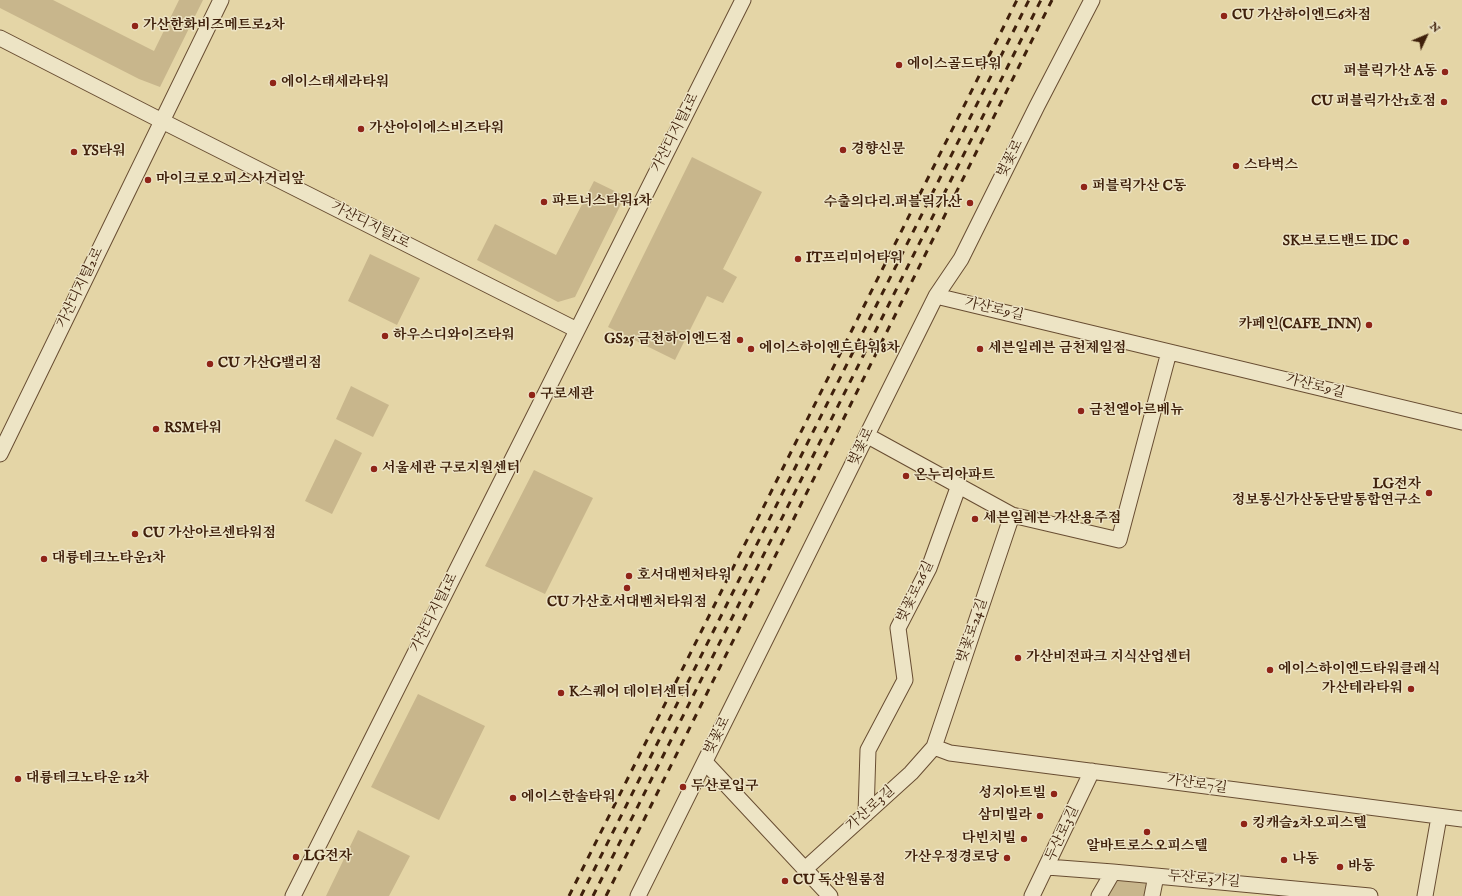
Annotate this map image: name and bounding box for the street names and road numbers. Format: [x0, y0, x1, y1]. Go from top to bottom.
street label: 가산디지털1로 [649, 91, 703, 175]
street label: 벚꽃로 [994, 137, 1028, 181]
street label: 가산디지털1로 [328, 199, 412, 253]
street label: 가산디지털2로 [54, 245, 108, 331]
street label: 가산로9길 [963, 295, 1025, 325]
street label: 가산로9길 [1284, 372, 1346, 402]
street label: 벚꽃로 [846, 425, 878, 469]
street label: 벚꽃로26길 [894, 558, 938, 626]
street label: 가산디지털1로 [408, 571, 462, 655]
street label: 벚꽃로24길 [954, 596, 992, 666]
street label: 벚꽃로 [701, 714, 735, 758]
street label: 가산로7길 [1166, 772, 1228, 798]
street label: 가산로3길 [843, 783, 899, 835]
street label: 두산로3길 [1043, 804, 1083, 864]
street label: 두산로3가길 [1167, 868, 1241, 892]

